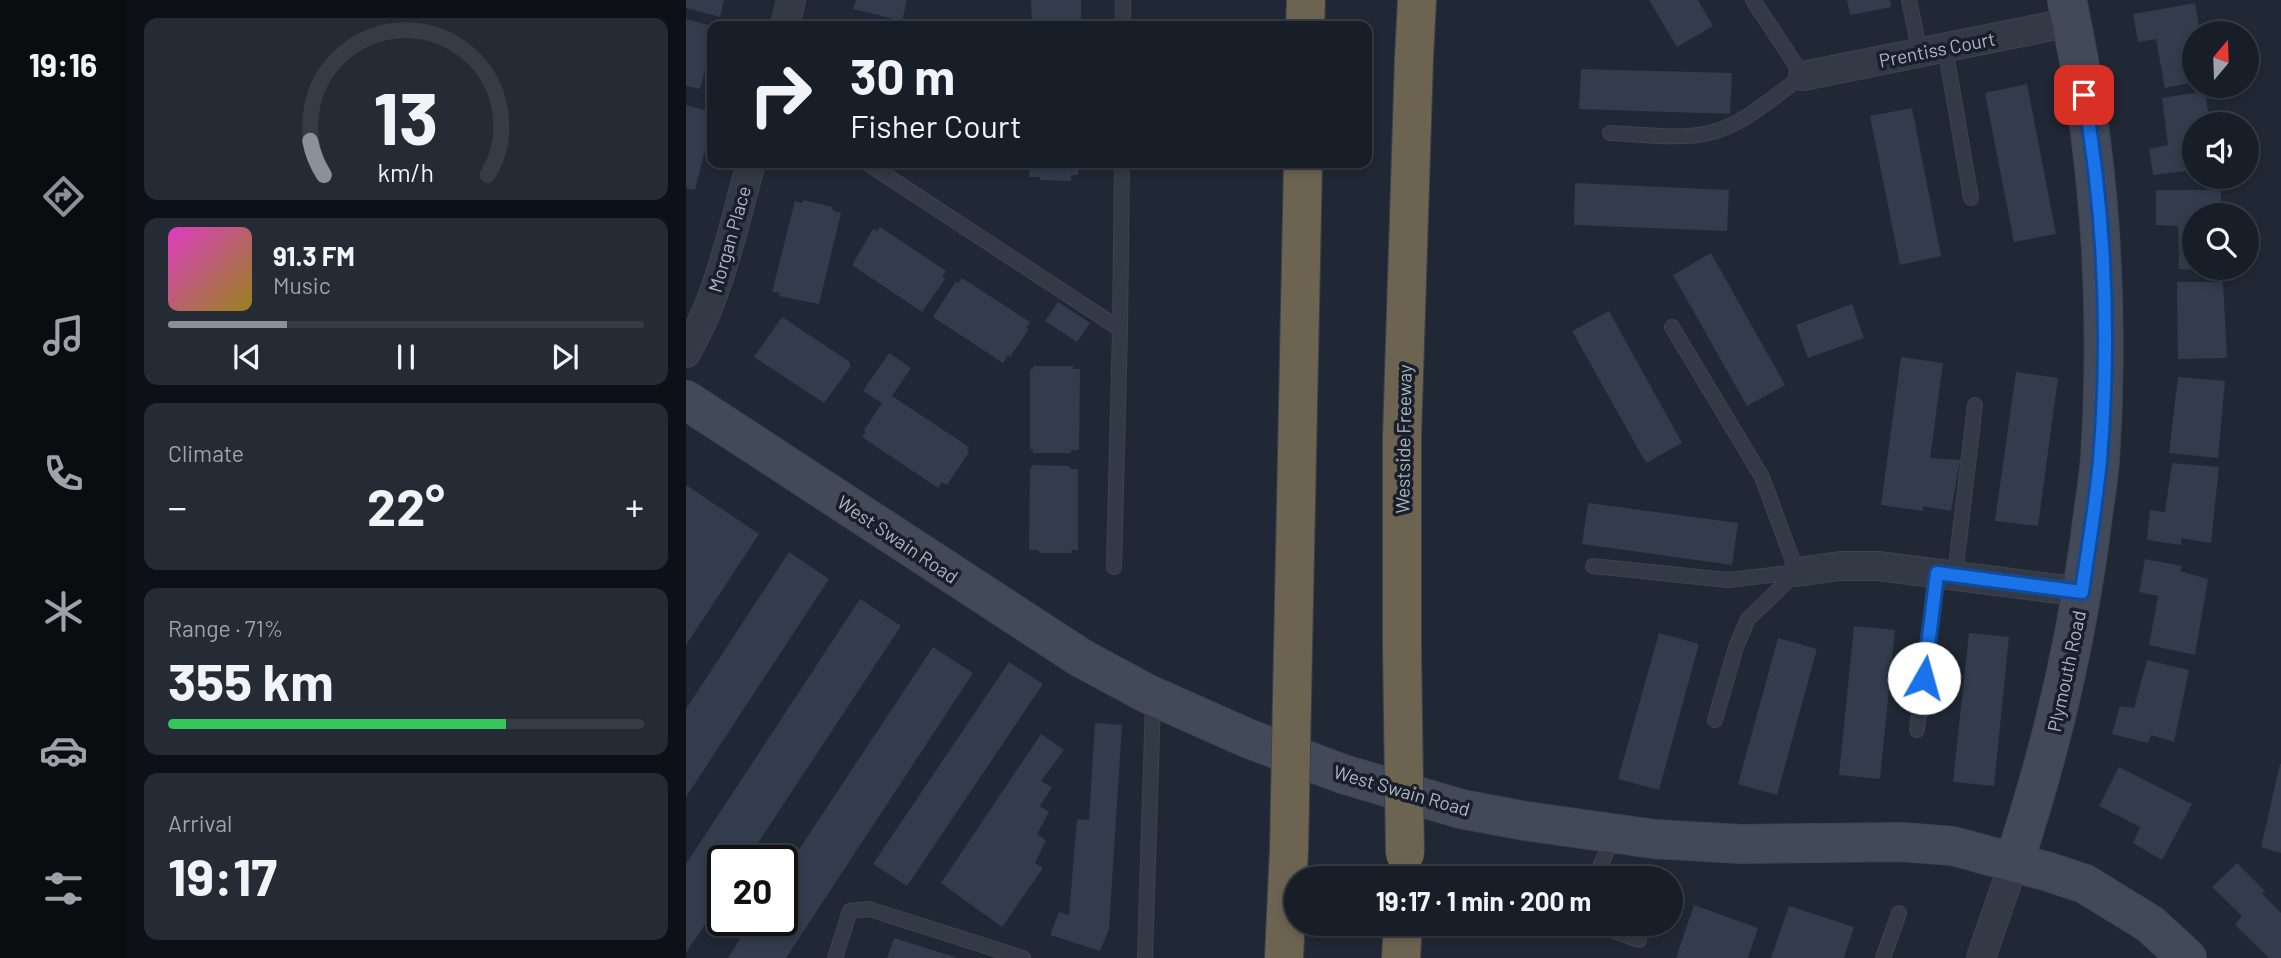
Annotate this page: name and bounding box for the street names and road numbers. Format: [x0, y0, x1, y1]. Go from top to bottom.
street label: Prentiss Court [1877, 26, 1997, 72]
street label: Morgan Place [703, 183, 755, 295]
street label: Westside Freeway [1390, 364, 1416, 514]
street label: West Swain Road [833, 490, 963, 588]
street label: Plymouth Road [2042, 608, 2090, 734]
street label: West Swain Road [1331, 760, 1473, 820]

